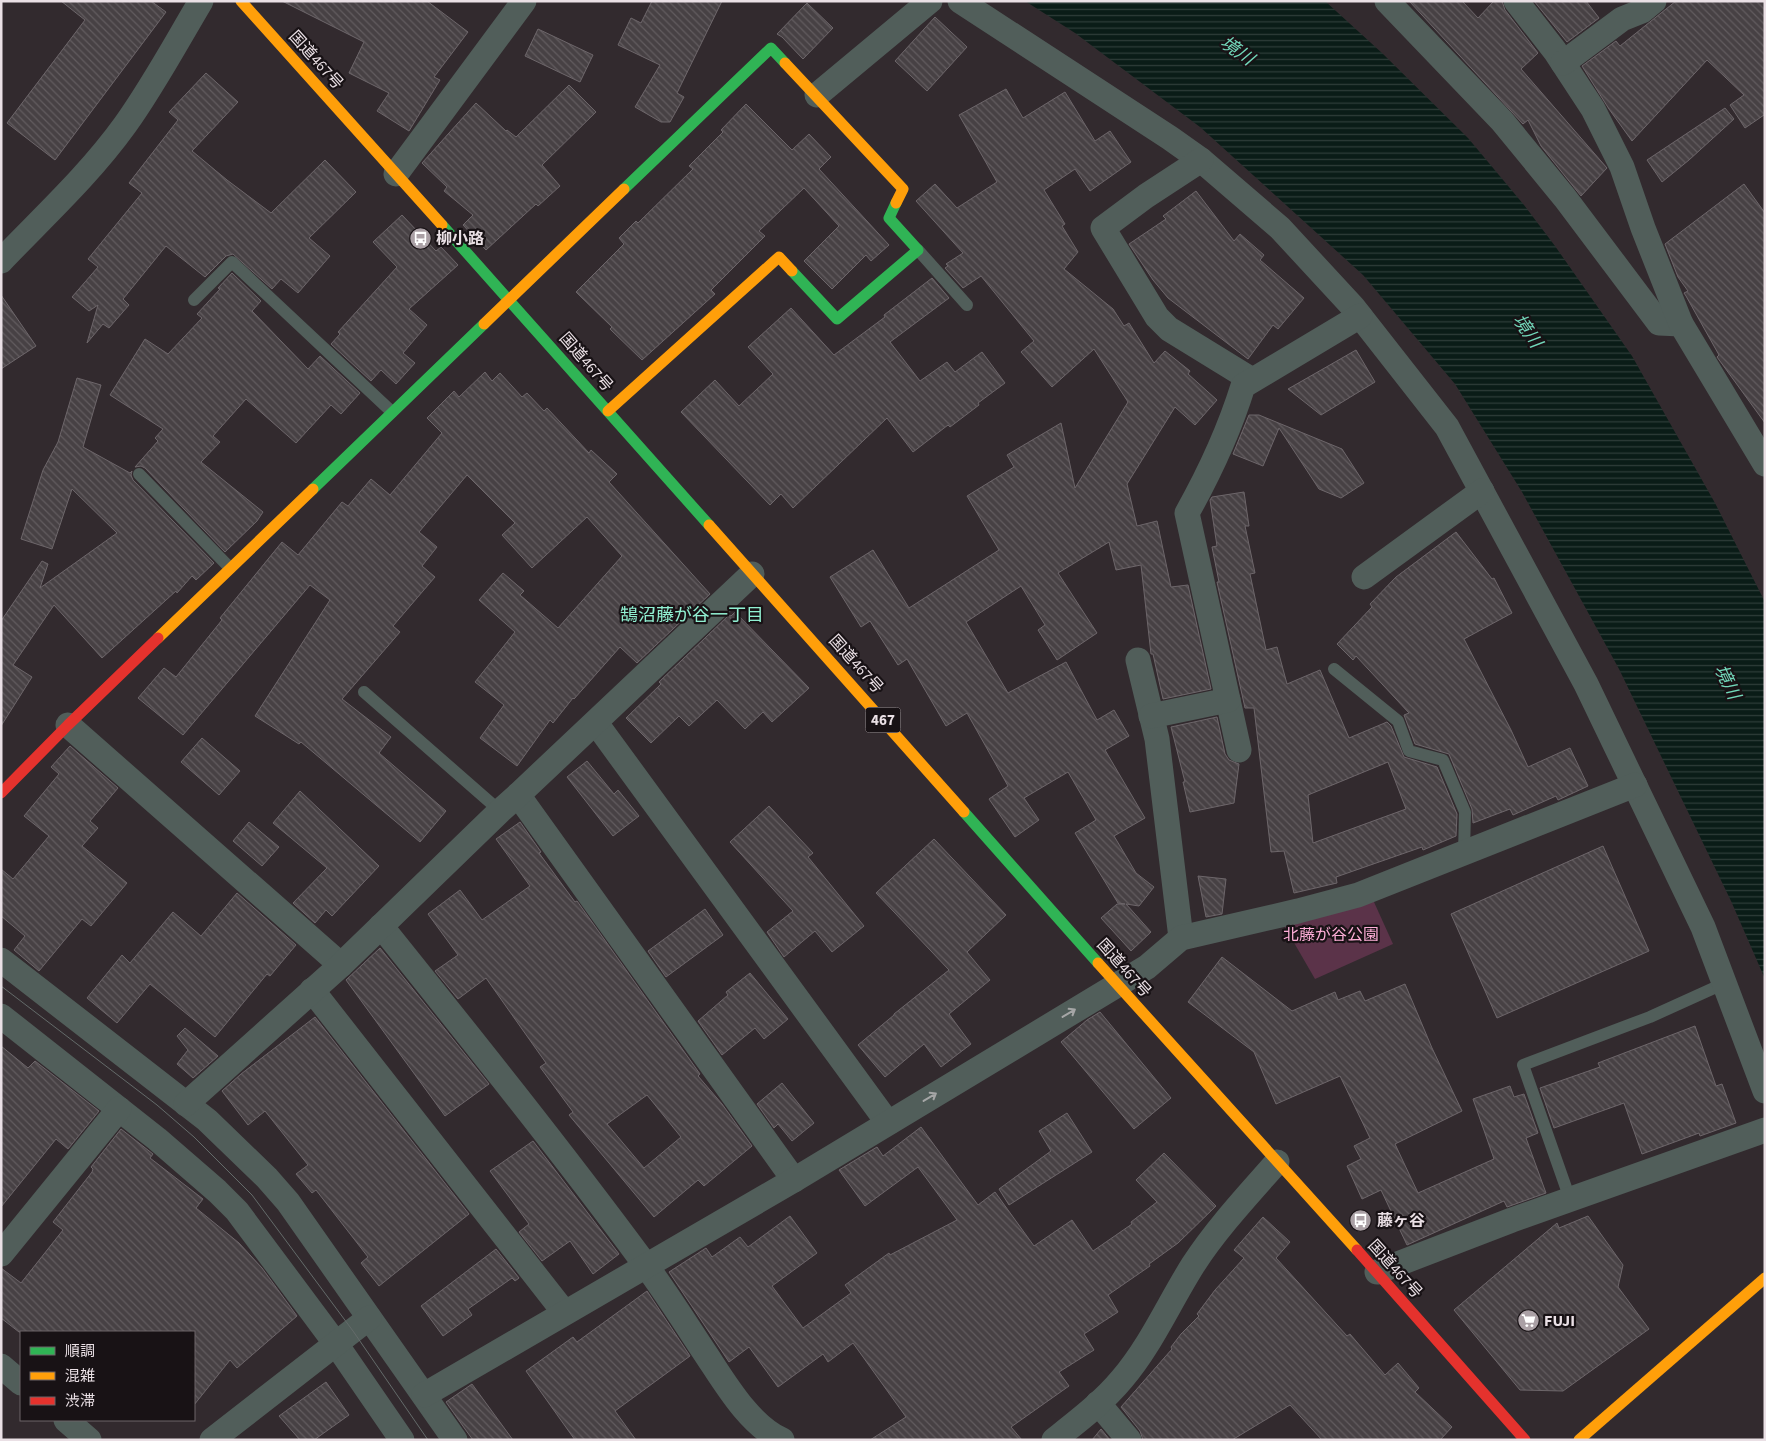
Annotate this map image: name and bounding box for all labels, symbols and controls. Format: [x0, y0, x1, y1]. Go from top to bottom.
street label: 国道467号 [284, 26, 348, 94]
water label: 境川 [1215, 30, 1261, 73]
bus stop icon: 柳小路 [408, 227, 432, 251]
place label: 柳小路 [436, 228, 484, 250]
water label: 境川 [1506, 309, 1549, 355]
street label: 国道467号 [554, 328, 618, 396]
district label: 鵠沼藤が谷一丁目 [620, 603, 764, 628]
street label: 国道467号 [824, 630, 888, 698]
water label: 境川 [1708, 660, 1747, 705]
road number: 467 [866, 708, 900, 732]
park label: 北藤が谷公園 [1283, 924, 1379, 946]
street label: 国道467号 [1092, 934, 1156, 1002]
one-way arrow [1061, 1008, 1075, 1018]
one-way arrow [922, 1092, 936, 1102]
bus stop icon: 藤ヶ谷 [1349, 1209, 1373, 1233]
place label: 藤ヶ谷 [1377, 1210, 1425, 1232]
street label: 国道467号 [1363, 1235, 1427, 1303]
supermarket icon: FUJI [1516, 1309, 1540, 1333]
place label: FUJI [1544, 1310, 1575, 1332]
legend [20, 1331, 195, 1421]
text: 順調 [65, 1341, 95, 1362]
text: 混雑 [65, 1366, 95, 1387]
text: 渋滞 [65, 1391, 95, 1412]

